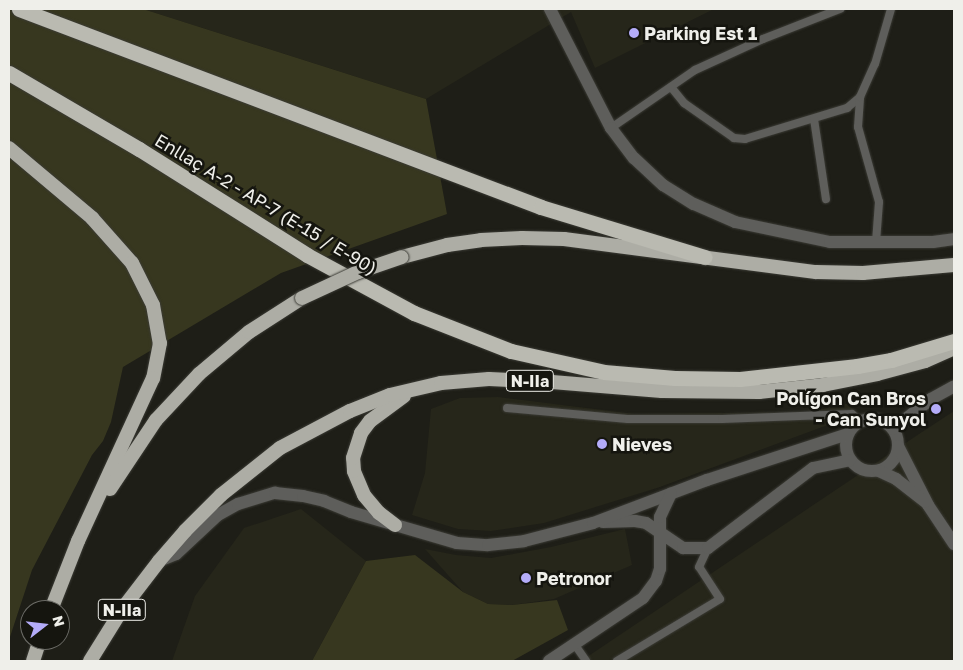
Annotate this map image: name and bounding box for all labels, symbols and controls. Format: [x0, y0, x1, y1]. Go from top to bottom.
place label: Parking Est 1 [644, 22, 757, 44]
marker: Parking Est 1 [628, 27, 640, 39]
street label: Enllaç A-2 - AP-7 (E-15 / E-90) [151, 129, 381, 279]
road number: N-IIa [505, 368, 555, 394]
place label: Polígon Can Bros - Can Sunyol [776, 388, 926, 430]
marker: Polígon Can Bros - Can Sunyol [930, 403, 942, 415]
place label: Nieves [612, 433, 672, 455]
marker: Nieves [596, 438, 608, 450]
place label: Petronor [536, 567, 612, 589]
marker: Petronor [520, 572, 532, 584]
road number: N-IIa [97, 596, 147, 624]
north arrow [20, 600, 70, 650]
text: N [49, 614, 69, 628]

